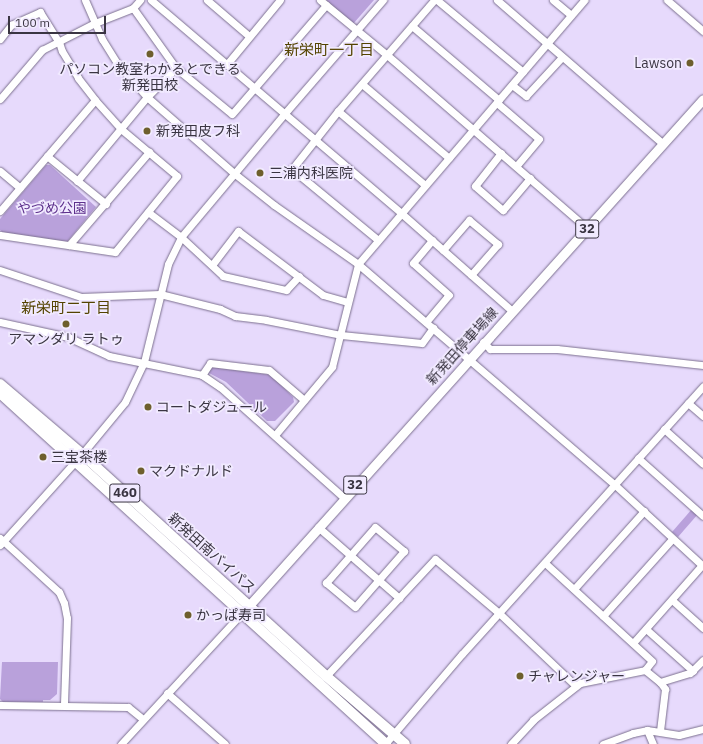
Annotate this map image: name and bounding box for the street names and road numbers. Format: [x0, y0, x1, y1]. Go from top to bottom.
road number: 32 [575, 218, 599, 240]
street label: 新発田停車場線 [423, 304, 501, 388]
road number: 32 [343, 474, 367, 496]
road number: 460 [109, 482, 141, 504]
street label: 新発田南バイパス [165, 509, 259, 597]

